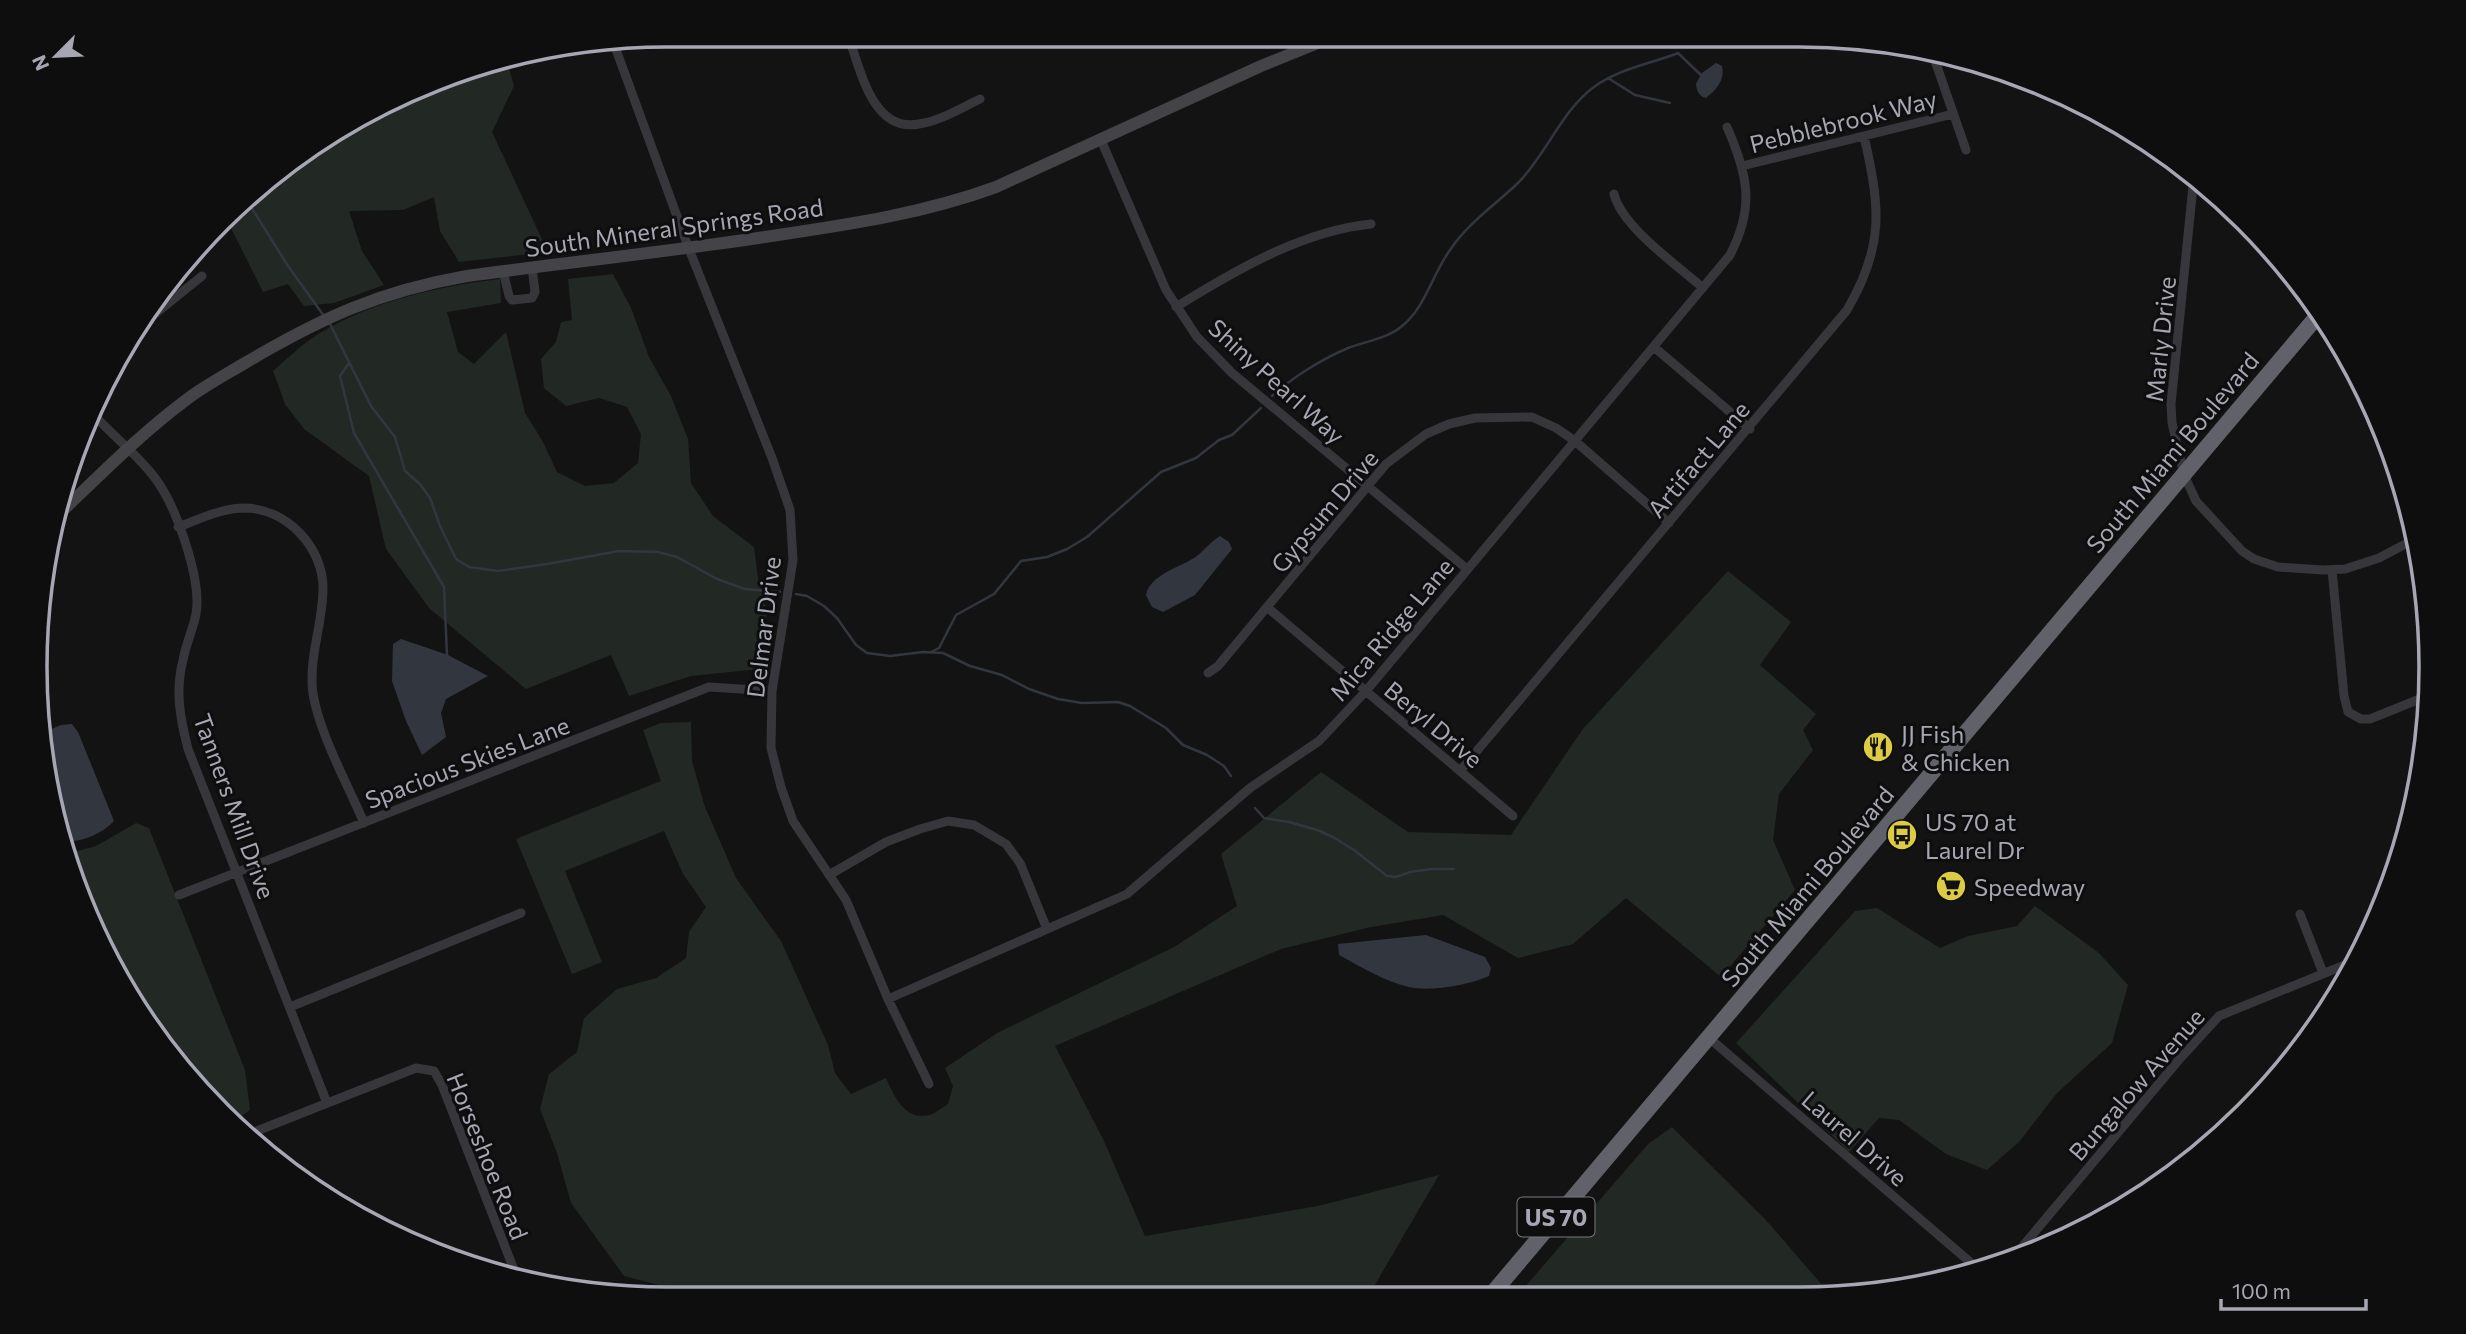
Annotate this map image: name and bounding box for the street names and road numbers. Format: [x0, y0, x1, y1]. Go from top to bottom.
street label: Pebblebrook Way [1746, 84, 1940, 158]
street label: South Mineral Springs Road [523, 192, 825, 262]
street label: Marly Drive [2139, 275, 2181, 403]
street label: Shiny Pearl Way [1203, 312, 1351, 450]
street label: South Miami Boulevard [2080, 346, 2264, 558]
street label: Artifact Lane [1641, 395, 1755, 523]
street label: Gypsum Drive [1264, 444, 1384, 578]
street label: Mica Ridge Lane [1323, 552, 1459, 706]
street label: Delmar Drive [740, 555, 786, 699]
street label: Beryl Drive [1379, 675, 1489, 773]
street label: Tanners Mill Drive [188, 710, 282, 902]
street label: Spacious Skies Lane [361, 710, 573, 814]
street label: South Miami Boulevard [1715, 780, 1899, 992]
street label: Bungalow Avenue [2062, 1002, 2210, 1166]
street label: Horseshoe Road [441, 1068, 535, 1244]
street label: Laurel Drive [1796, 1084, 1914, 1192]
road number: US 70 [1518, 1198, 1594, 1236]

